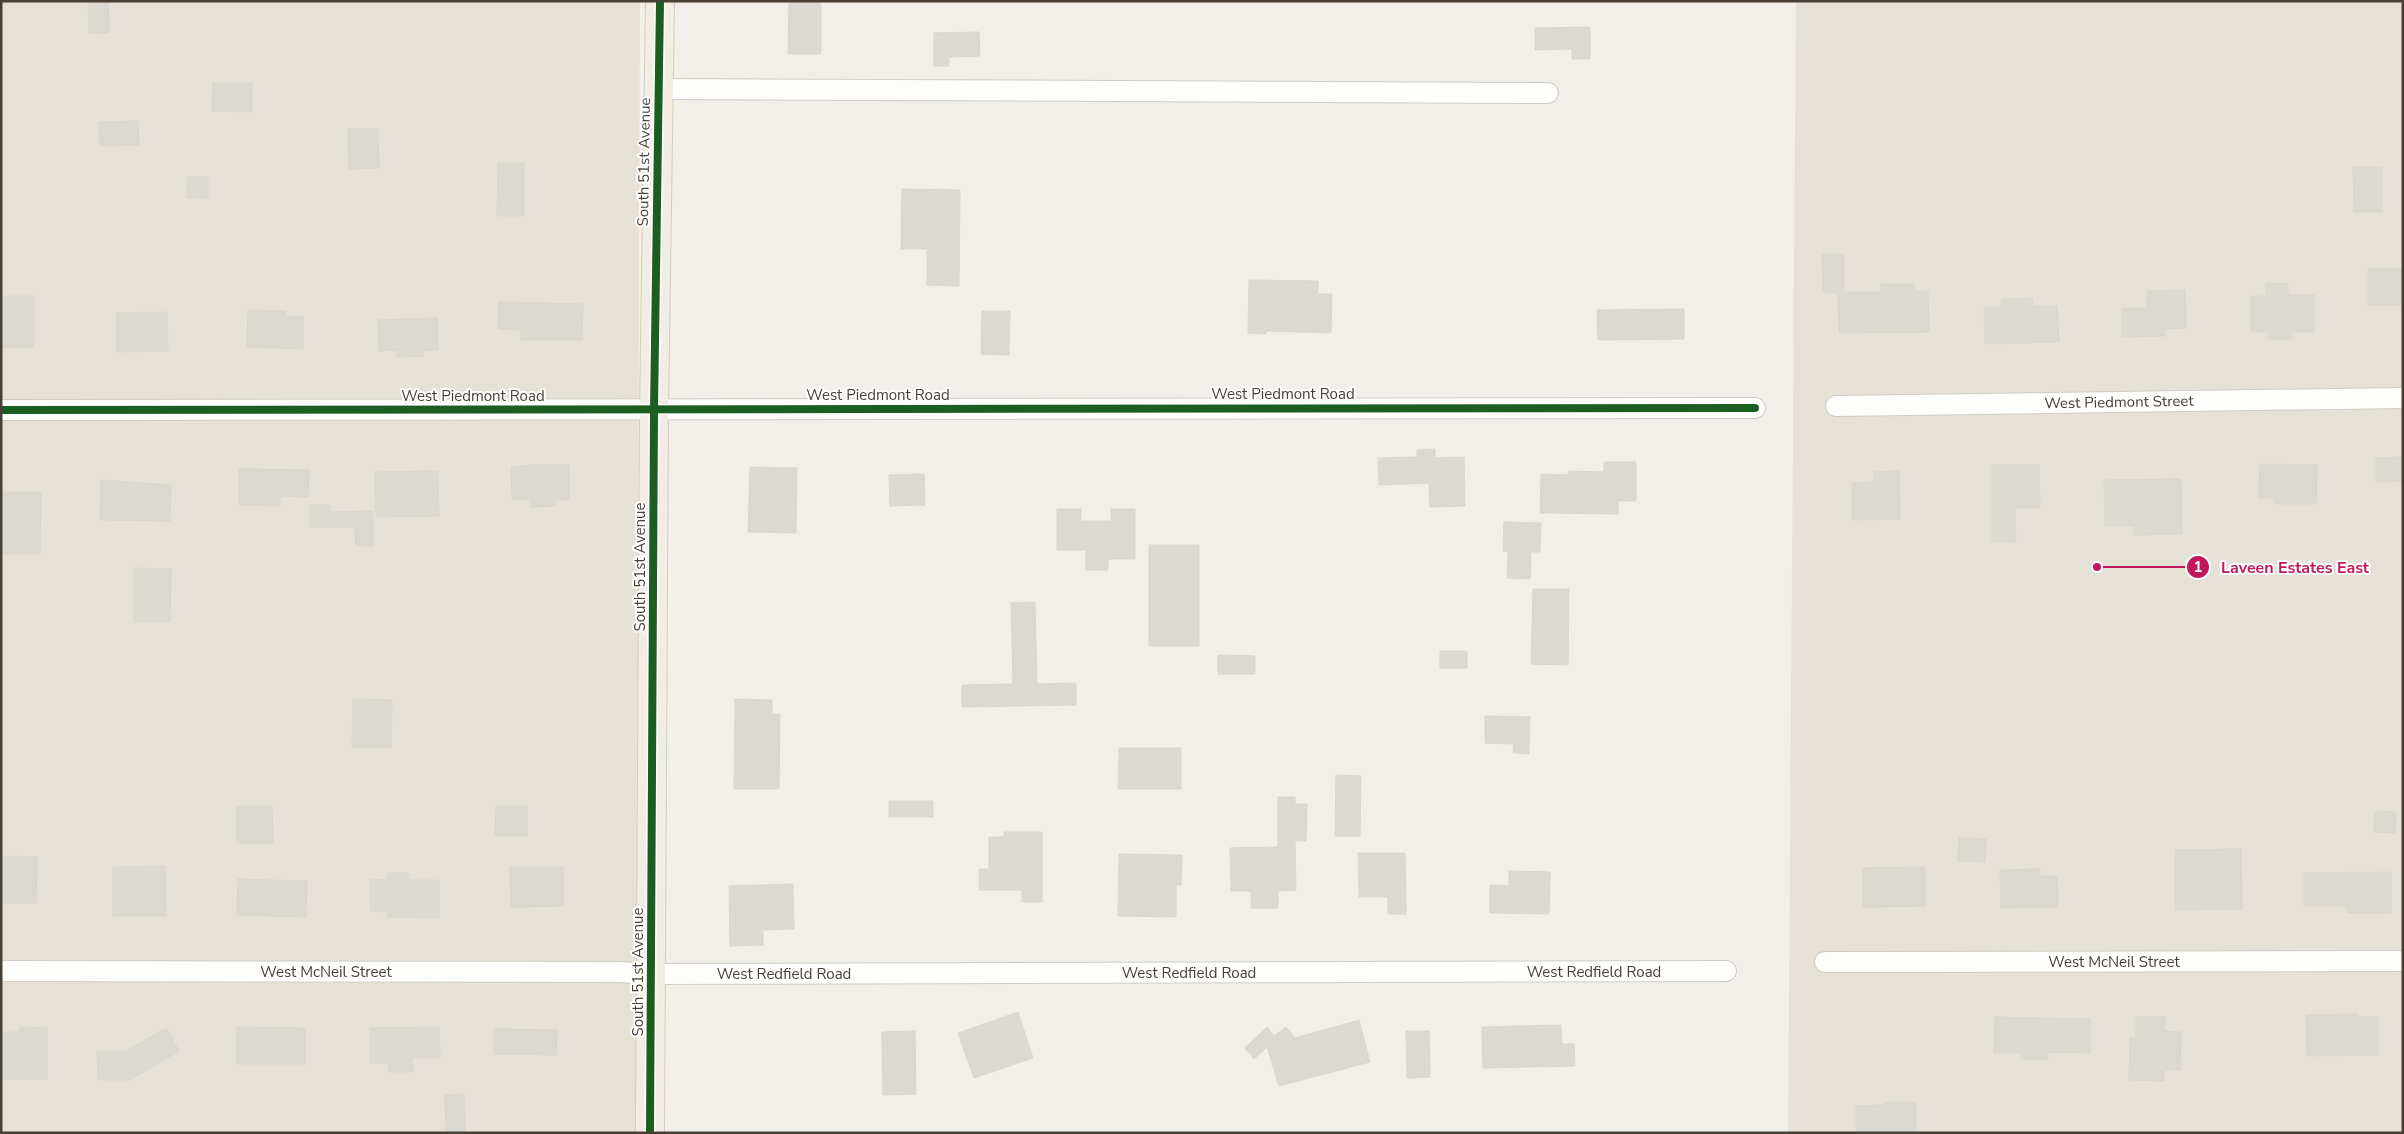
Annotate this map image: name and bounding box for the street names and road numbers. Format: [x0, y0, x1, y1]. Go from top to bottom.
street label: South 51st Avenue [633, 97, 655, 227]
street label: West Piedmont Road [1211, 384, 1355, 404]
street label: West Piedmont Road [806, 385, 950, 405]
street label: West Piedmont Road [401, 386, 545, 406]
street label: West Piedmont Street [2044, 391, 2195, 413]
street label: South 51st Avenue [630, 503, 650, 631]
street label: South 51st Avenue [628, 908, 648, 1036]
street label: West McNeil Street [2048, 952, 2180, 972]
street label: West McNeil Street [260, 962, 392, 982]
street label: West Redfield Road [1527, 962, 1661, 982]
street label: West Redfield Road [1122, 963, 1256, 983]
street label: West Redfield Road [717, 964, 851, 984]

